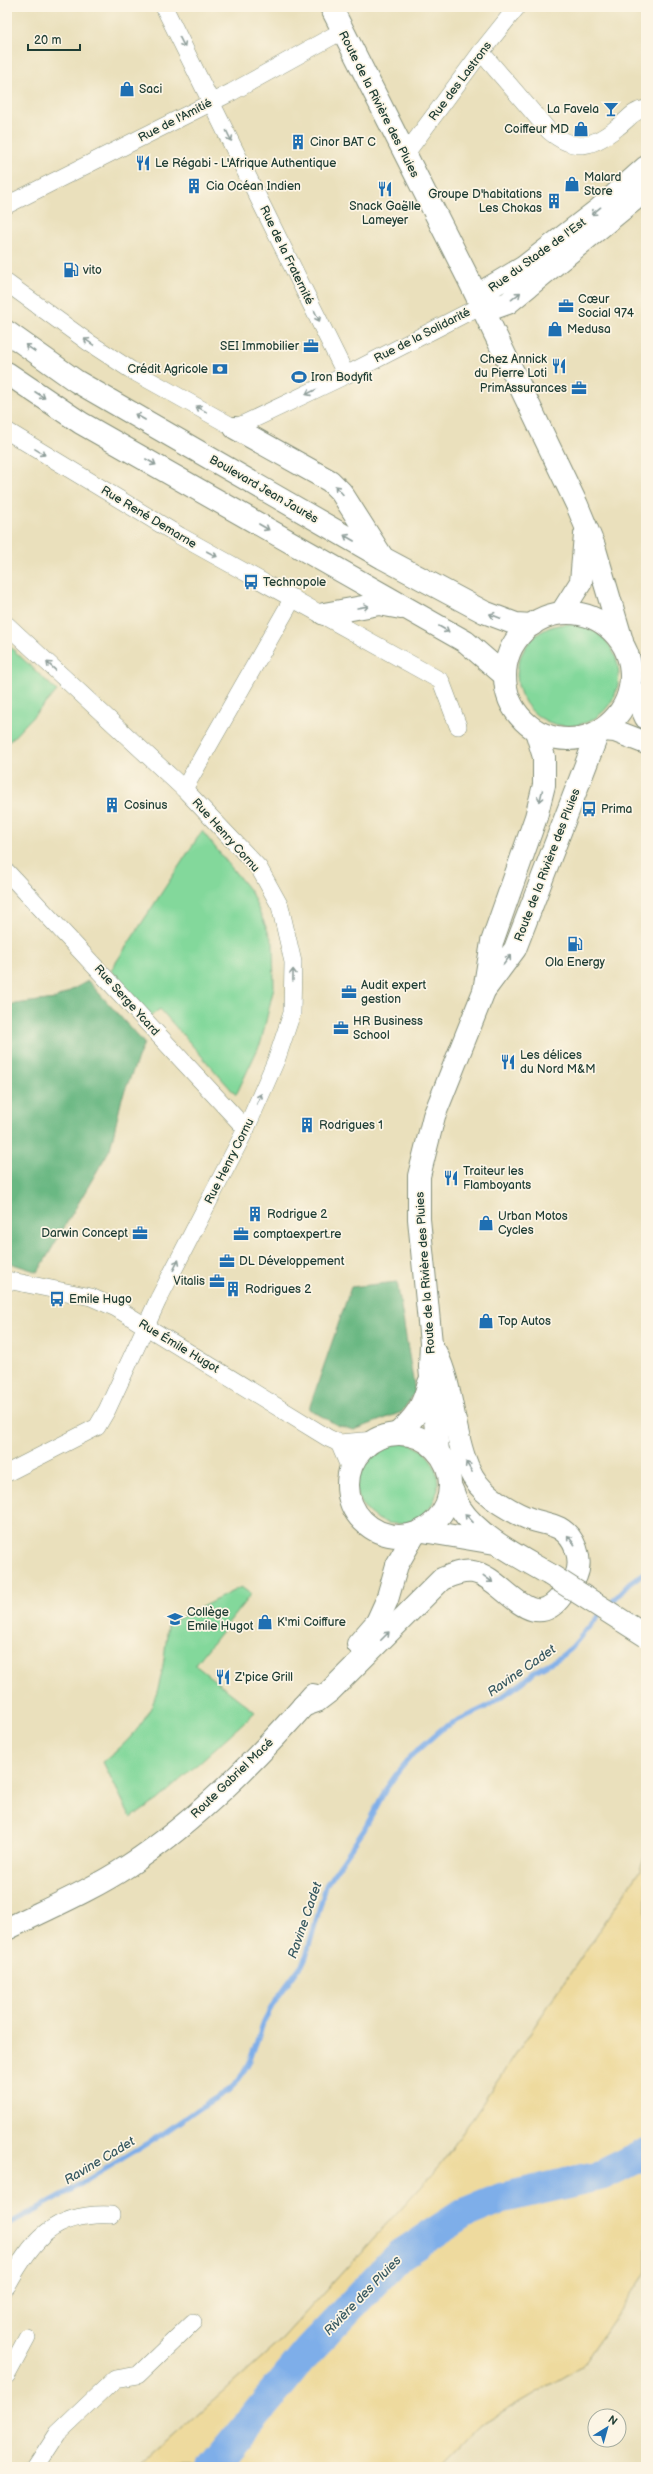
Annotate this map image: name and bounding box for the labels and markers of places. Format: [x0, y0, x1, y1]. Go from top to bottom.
shop icon: Saci [118, 80, 136, 98]
place label: Saci [139, 82, 162, 97]
bar icon: La Favela [602, 100, 620, 118]
place label: La Favela [547, 102, 599, 117]
shop icon: Coiffeur MD [572, 120, 590, 138]
place label: Coiffeur MD [504, 122, 569, 137]
building icon: Cinor BAT C [289, 133, 307, 151]
place label: Cinor BAT C [310, 135, 376, 150]
restaurant icon: Le Régabi - L'Afrique Authentique [134, 154, 152, 172]
place label: Le Régabi - L'Afrique Authentique [155, 156, 336, 171]
place label: Malard Store [584, 170, 622, 199]
shop icon: Malard Store [563, 175, 581, 193]
building icon: Cia Océan Indien [185, 177, 203, 195]
place label: Cia Océan Indien [206, 179, 301, 194]
restaurant icon: Snack Gaëlle Lameyer [376, 180, 394, 198]
place label: Groupe D'habitations Les Chokas [428, 187, 542, 216]
building icon: Groupe D'habitations Les Chokas [545, 192, 563, 210]
place label: Snack Gaëlle Lameyer [349, 199, 421, 228]
fuel station icon: vito [62, 261, 80, 279]
place label: vito [82, 263, 102, 278]
place label: Cœur Social 974 [578, 292, 635, 321]
office icon: Cœur Social 974 [557, 297, 575, 315]
shop icon: Medusa [546, 320, 564, 338]
place label: Medusa [567, 322, 611, 337]
office icon: SEI Immobilier [302, 337, 320, 355]
place label: SEI Immobilier [220, 339, 300, 354]
place label: Chez Annick du Pierre Loti [474, 352, 547, 381]
restaurant icon: Chez Annick du Pierre Loti [550, 357, 568, 375]
bank icon: Crédit Agricole [211, 360, 229, 378]
place label: Crédit Agricole [127, 362, 208, 377]
sports icon: Iron Bodyfit [290, 368, 308, 386]
place label: Iron Bodyfit [311, 370, 373, 385]
office icon: PrimAssurances [570, 379, 588, 397]
place label: PrimAssurances [480, 381, 567, 396]
bus stop icon: Technopole [242, 573, 260, 591]
place label: Technopole [263, 575, 326, 590]
building icon: Cosinus [103, 796, 121, 814]
place label: Cosinus [124, 798, 167, 813]
bus stop icon: Prima [580, 800, 598, 818]
place label: Prima [601, 802, 633, 817]
fuel station icon: Ola Energy [566, 935, 584, 953]
place label: Ola Energy [545, 955, 606, 970]
place label: Audit expert gestion [361, 978, 427, 1007]
office icon: Audit expert gestion [340, 983, 358, 1001]
place label: HR Business School [353, 1014, 423, 1043]
office icon: HR Business School [332, 1019, 350, 1037]
place label: Les délices du Nord M&M [520, 1048, 596, 1077]
restaurant icon: Les délices du Nord M&M [499, 1053, 517, 1071]
building icon: Rodrigues 1 [298, 1116, 316, 1134]
place label: Rodrigues 1 [319, 1118, 383, 1133]
place label: Traiteur les Flamboyants [463, 1164, 531, 1193]
restaurant icon: Traiteur les Flamboyants [442, 1169, 460, 1187]
building icon: Rodrigue 2 [246, 1205, 264, 1223]
place label: Rodrigue 2 [267, 1207, 327, 1222]
place label: Urban Motos Cycles [498, 1209, 568, 1238]
shop icon: Urban Motos Cycles [477, 1214, 495, 1232]
office icon: Darwin Concept [131, 1224, 149, 1242]
office icon: comptaexpert.re [232, 1225, 250, 1243]
place label: Darwin Concept [41, 1226, 128, 1241]
place label: comptaexpert.re [253, 1227, 341, 1242]
office icon: DL Développement [218, 1252, 236, 1270]
place label: DL Développement [239, 1254, 345, 1269]
office icon: Vitalis [208, 1272, 226, 1290]
place label: Vitalis [173, 1274, 205, 1289]
building icon: Rodrigues 2 [224, 1280, 242, 1298]
place label: Rodrigues 2 [245, 1282, 311, 1297]
bus stop icon: Emile Hugo [48, 1290, 66, 1308]
place label: Emile Hugo [69, 1292, 132, 1307]
shop icon: Top Autos [477, 1312, 495, 1330]
place label: Top Autos [498, 1314, 551, 1329]
place label: Collège Emile Hugot [187, 1605, 254, 1634]
school or university icon: Collège Emile Hugot [166, 1610, 184, 1628]
shop icon: K'mi Coiffure [256, 1613, 274, 1631]
place label: K'mi Coiffure [277, 1615, 346, 1630]
restaurant icon: Z'pice Grill [214, 1668, 232, 1686]
place label: Z'pice Grill [234, 1670, 293, 1685]

